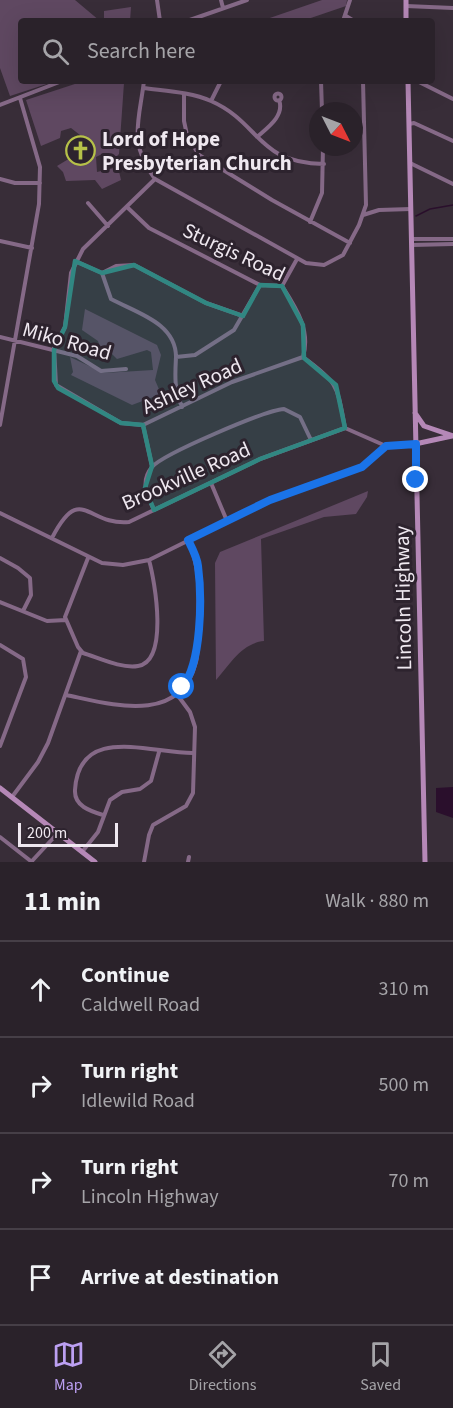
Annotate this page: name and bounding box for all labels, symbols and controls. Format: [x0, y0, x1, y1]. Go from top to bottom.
search box [18, 18, 435, 84]
icon: search [39, 35, 72, 68]
text: Search here [87, 35, 195, 67]
north arrow [309, 102, 363, 156]
place label: Lord of Hope Presbyterian Church [102, 124, 292, 178]
church icon: Lord of Hope Presbyterian Church [65, 135, 97, 167]
street label: Sturgis Road [178, 215, 290, 289]
street label: Miko Road [19, 314, 115, 368]
street label: Ashley Road [137, 351, 247, 421]
street label: Brookville Road [117, 434, 255, 518]
route end [402, 466, 428, 492]
street label: Lincoln Highway [387, 525, 419, 671]
route start [168, 673, 194, 699]
scale bar [18, 820, 118, 848]
text: 200 m [27, 822, 67, 844]
text: 11 min [24, 883, 101, 920]
text: Walk · 880 m [325, 887, 429, 915]
text: Continue [81, 959, 170, 991]
icon: ahead [24, 973, 57, 1006]
text: 310 m [379, 975, 429, 1003]
text: Caldwell Road [81, 991, 200, 1019]
text: Turn right [81, 1055, 178, 1087]
icon: right [24, 1069, 57, 1102]
text: 500 m [379, 1071, 429, 1099]
text: Idlewild Road [81, 1087, 195, 1115]
text: Turn right [81, 1151, 178, 1183]
icon: right [24, 1165, 57, 1198]
text: 70 m [389, 1167, 429, 1195]
text: Lincoln Highway [81, 1183, 219, 1211]
icon: arrive [24, 1261, 57, 1294]
text: Arrive at destination [81, 1261, 279, 1293]
tab: Map [52, 1338, 85, 1396]
tab: Directions [189, 1338, 256, 1396]
tab: Saved [360, 1338, 401, 1396]

